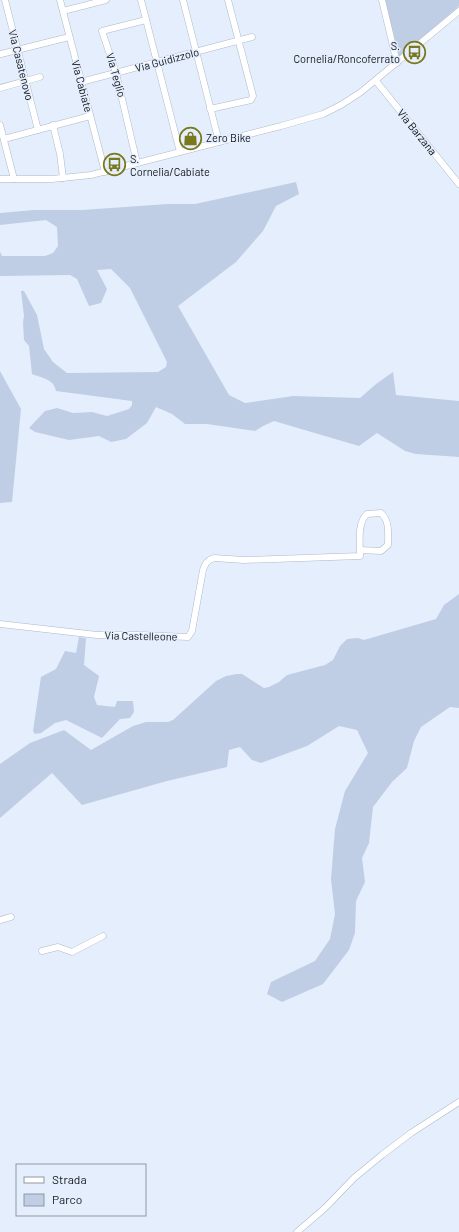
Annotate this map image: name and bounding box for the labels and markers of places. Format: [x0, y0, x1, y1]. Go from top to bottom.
place label: S. Cornelia/Roncoferrato [293, 39, 400, 65]
bus stop icon: S. Cornelia/Roncoferrato [402, 39, 428, 65]
shop icon: Zero Bike [177, 125, 203, 151]
place label: Zero Bike [206, 131, 251, 144]
bus stop icon: S. Cornelia/Cabiate [102, 152, 128, 178]
place label: S. Cornelia/Cabiate [130, 152, 210, 178]

